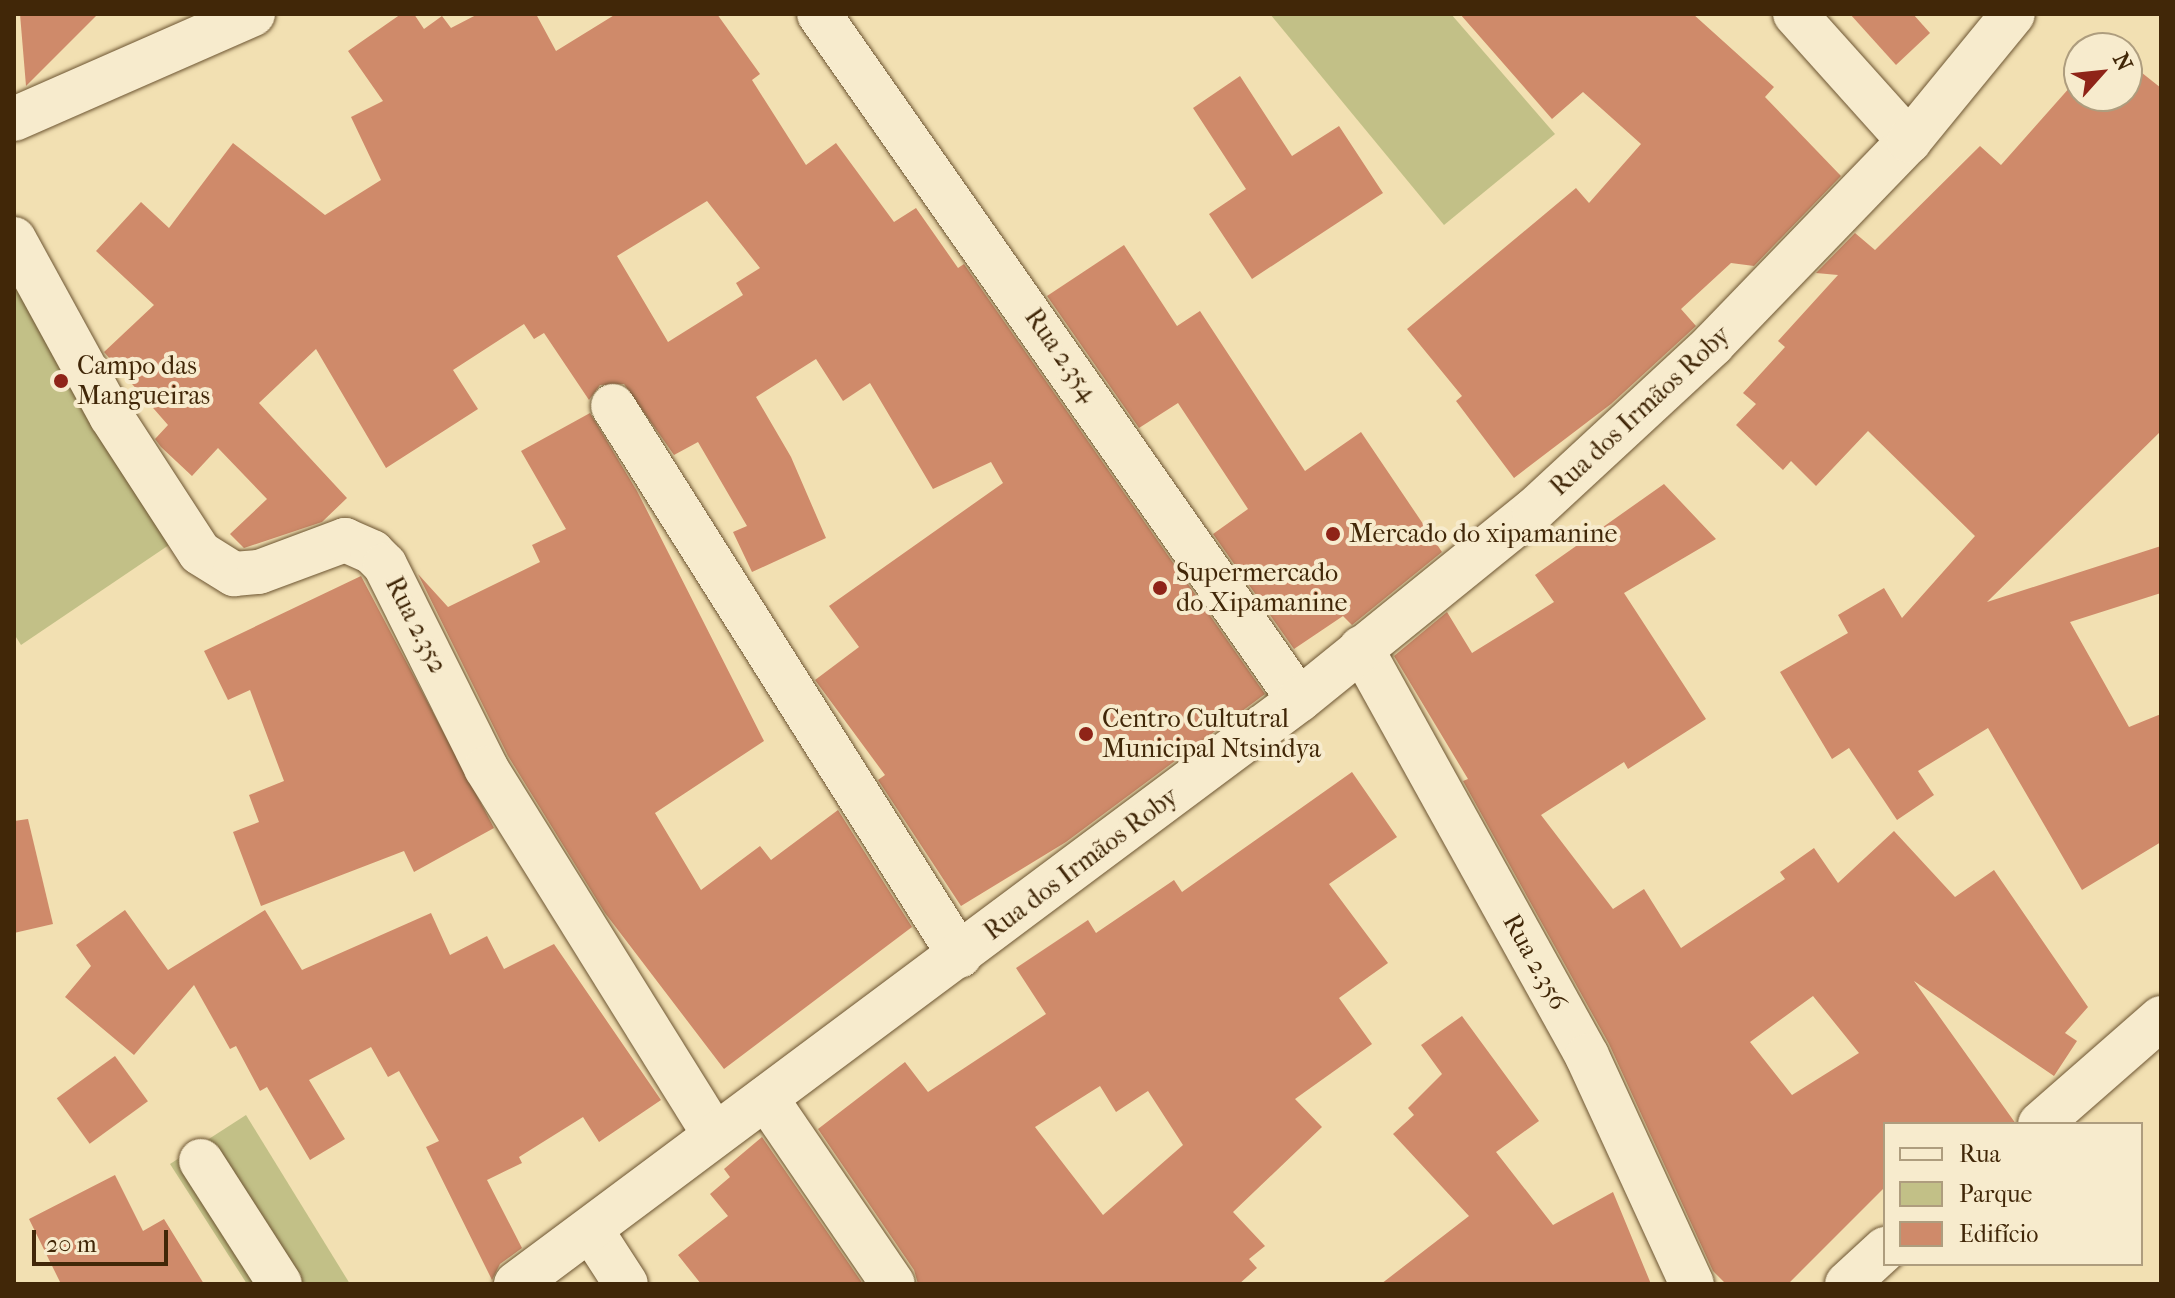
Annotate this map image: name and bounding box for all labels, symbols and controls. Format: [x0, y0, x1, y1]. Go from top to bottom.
north arrow [2063, 32, 2143, 112]
text: N [2107, 49, 2138, 75]
street label: Rua 2.354 [1018, 302, 1104, 408]
street label: Rua dos Irmãos Roby [1543, 320, 1737, 502]
place label: Campo das Mangueiras [77, 350, 210, 412]
marker: Campo das Mangueiras [52, 372, 70, 390]
place label: Mercado do xipamanine [1349, 518, 1617, 550]
marker: Mercado do xipamanine [1324, 525, 1342, 543]
place label: Supermercado do Xipamanine [1176, 557, 1347, 618]
street label: Rua 2.352 [378, 571, 454, 679]
marker: Supermercado do Xipamanine [1151, 579, 1169, 597]
place label: Centro Cultutral Municipal Ntsindya [1102, 703, 1321, 764]
marker: Centro Cultutral Municipal Ntsindya [1077, 725, 1095, 743]
street label: Rua dos Irmãos Roby [978, 781, 1184, 947]
street label: Rua 2.356 [1496, 908, 1574, 1016]
legend [1883, 1122, 2143, 1266]
text: Rua [1959, 1140, 2001, 1168]
text: Parque [1959, 1180, 2032, 1208]
scale bar [36, 1214, 172, 1264]
text: Edifício [1959, 1220, 2038, 1248]
text: 20 m [46, 1230, 97, 1258]

